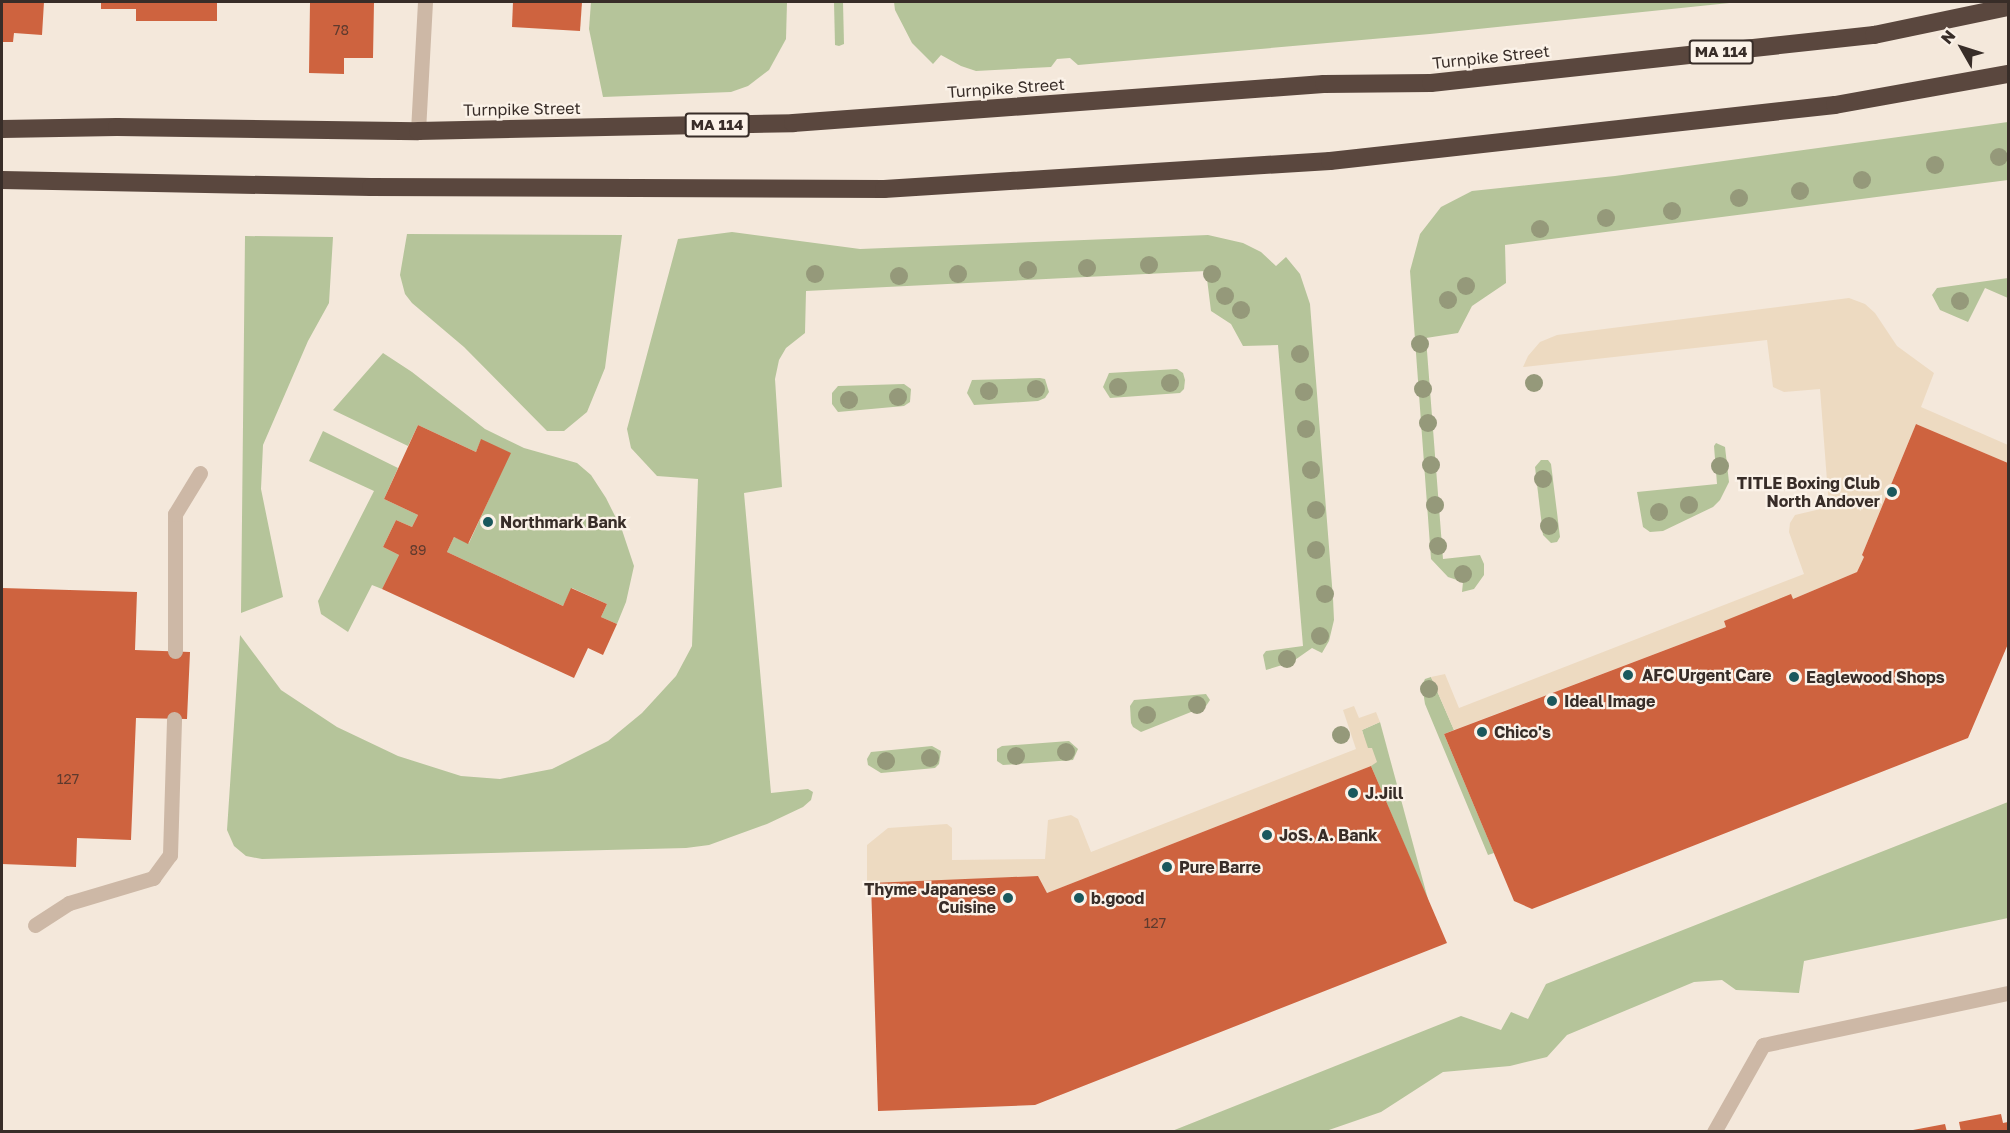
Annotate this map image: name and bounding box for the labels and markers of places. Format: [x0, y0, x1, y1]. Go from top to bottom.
place label: TITLE Boxing Club North Andover [1737, 473, 1880, 511]
marker: TITLE Boxing Club North Andover [1885, 485, 1899, 499]
place label: Northmark Bank [500, 512, 627, 532]
marker: Northmark Bank [481, 515, 495, 529]
place label: AFC Urgent Care [1642, 665, 1771, 685]
marker: AFC Urgent Care [1619, 666, 1637, 684]
place label: Eaglewood Shops [1806, 667, 1945, 687]
marker: Eaglewood Shops [1787, 670, 1801, 684]
place label: Ideal Image [1564, 691, 1655, 711]
marker: Ideal Image [1545, 694, 1559, 708]
place label: Chico's [1494, 722, 1551, 742]
marker: Chico's [1475, 725, 1489, 739]
place label: J.Jill [1365, 783, 1403, 803]
marker: J.Jill [1346, 786, 1360, 800]
place label: JoS. A. Bank [1279, 825, 1378, 845]
marker: JoS. A. Bank [1260, 828, 1274, 842]
place label: Pure Barre [1179, 857, 1261, 877]
marker: Pure Barre [1160, 860, 1174, 874]
place label: Thyme Japanese Cuisine [864, 879, 996, 917]
place label: b.good [1091, 888, 1144, 908]
marker: Thyme Japanese Cuisine [1001, 891, 1015, 905]
marker: b.good [1072, 891, 1086, 905]

